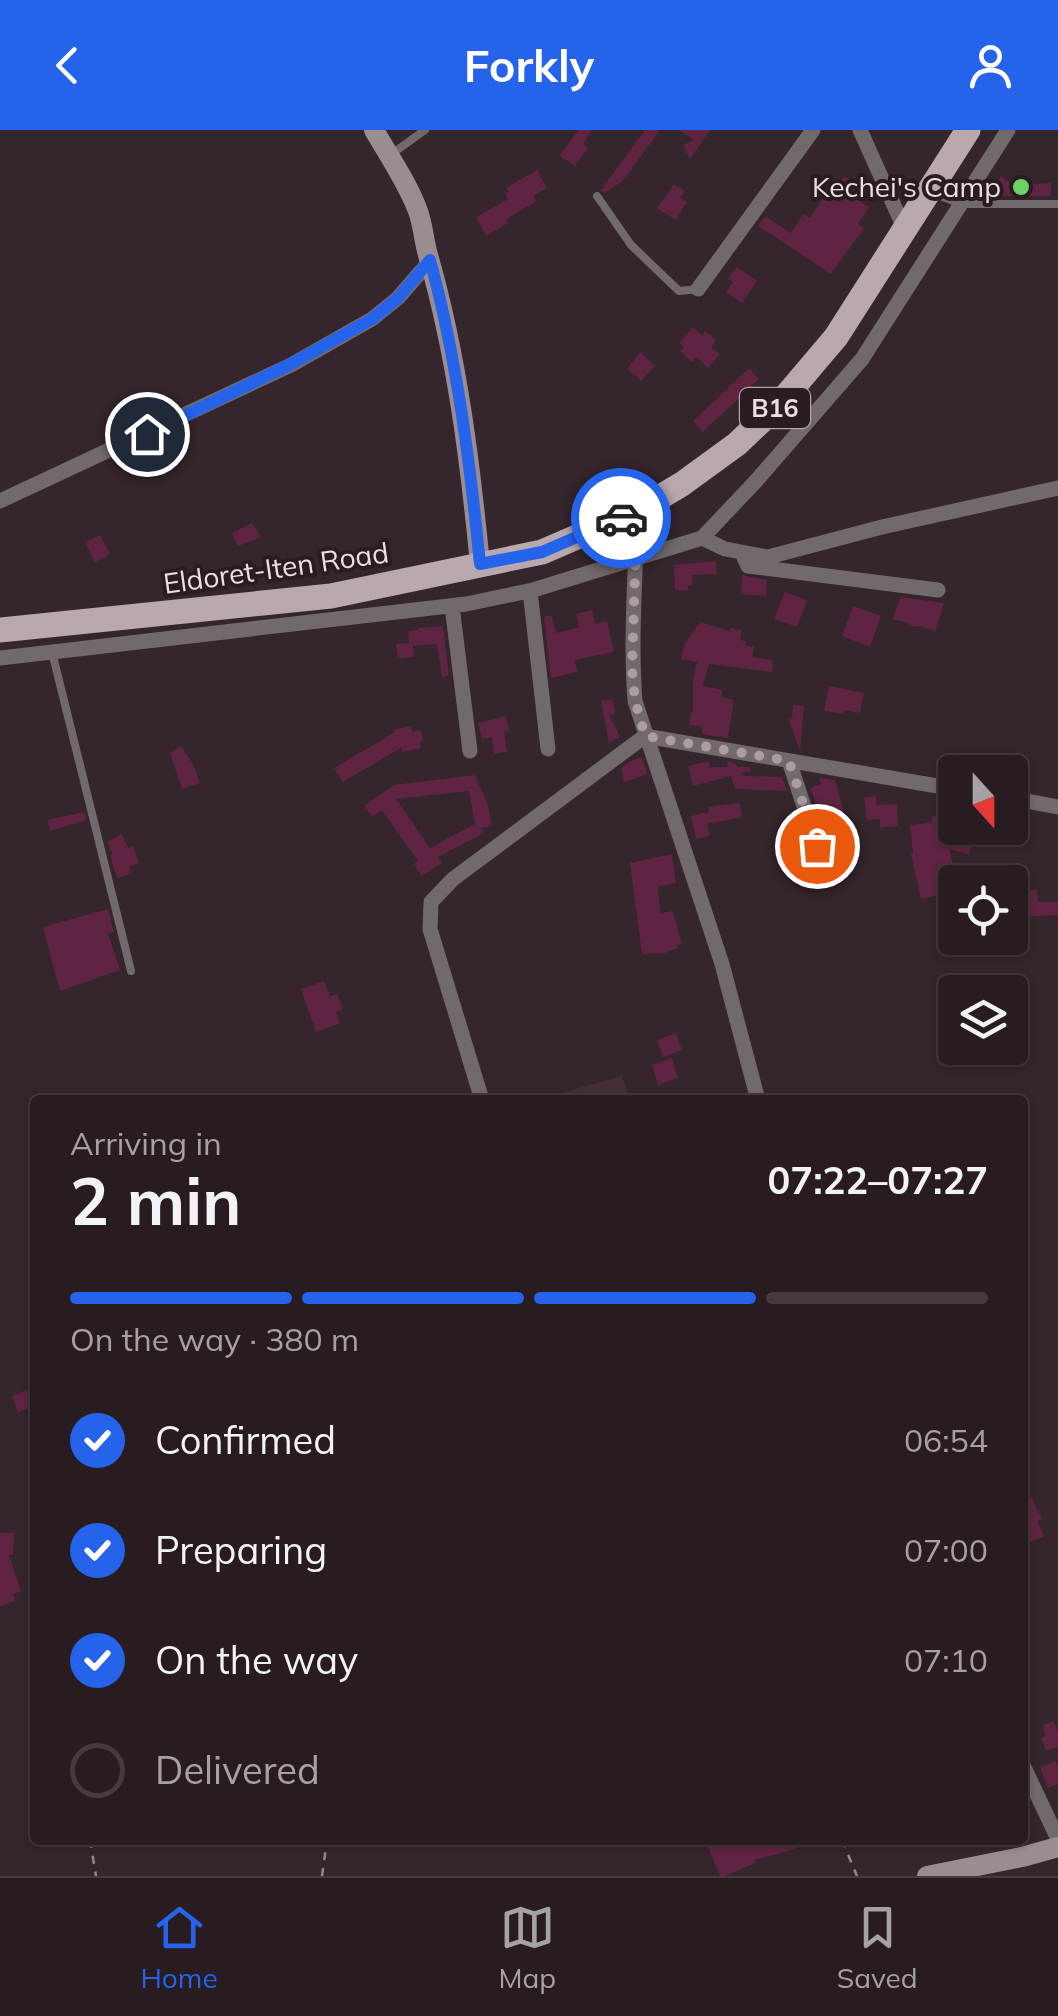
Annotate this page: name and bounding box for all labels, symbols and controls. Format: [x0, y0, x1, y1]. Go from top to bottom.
text: Forkly [464, 37, 594, 93]
icon: back [40, 38, 95, 93]
icon: person [963, 38, 1018, 93]
place label: Kechei's Camp [812, 169, 1001, 204]
marker: Kechei's Camp [1010, 176, 1032, 198]
road number: B16 [740, 388, 810, 428]
pin [105, 392, 190, 477]
icon: home [120, 407, 175, 462]
courier [571, 468, 671, 568]
icon: car [594, 491, 649, 546]
street label: Eldoret-Iten Road [161, 534, 391, 601]
north arrow [938, 755, 1028, 845]
map controls [938, 755, 1028, 1065]
pin [775, 804, 860, 889]
icon: bag [790, 819, 845, 874]
button: locate [938, 865, 1028, 955]
button: layers [938, 975, 1028, 1065]
text: Arriving in [70, 1123, 222, 1163]
text: 07:22–07:27 [768, 1156, 988, 1204]
text: 2 min [70, 1160, 241, 1241]
text: On the way · 380 m [70, 1319, 359, 1359]
icon: check [70, 1413, 125, 1468]
text: Confirmed [155, 1416, 336, 1464]
text: 06:54 [904, 1420, 988, 1460]
icon: check [70, 1523, 125, 1578]
text: Preparing [155, 1526, 327, 1574]
text: 07:00 [904, 1530, 988, 1570]
icon: check [70, 1633, 125, 1688]
text: On the way [155, 1636, 358, 1684]
text: 07:10 [904, 1640, 988, 1680]
text: Delivered [155, 1746, 320, 1794]
tab: Home [140, 1900, 218, 1995]
tab: Map [498, 1900, 556, 1995]
tab: Saved [837, 1900, 918, 1995]

